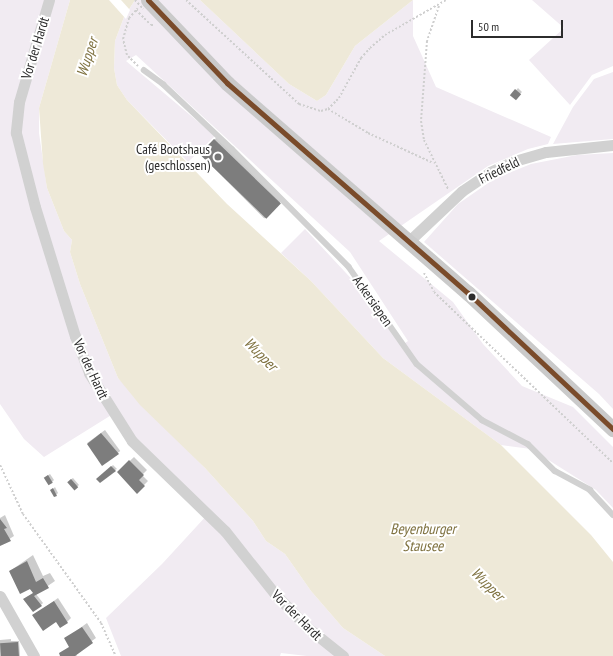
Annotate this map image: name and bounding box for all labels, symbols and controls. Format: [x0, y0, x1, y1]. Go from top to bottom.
scale bar [473, 12, 565, 38]
street label: Vor der Hardt [18, 15, 52, 81]
text: 50 m [478, 19, 499, 34]
water label: Wupper [72, 35, 102, 79]
place label: Café Bootshaus (geschlossen) [136, 141, 210, 174]
marker: Café Bootshaus (geschlossen) [213, 152, 223, 162]
street label: Friedfeld [476, 153, 522, 187]
street label: Ackersiepen [350, 272, 396, 330]
unlabelled marker [467, 292, 477, 302]
water label: Wupper [241, 334, 281, 374]
street label: Vor der Hardt [70, 336, 112, 402]
water label: Beyenburger Stausee [390, 519, 456, 554]
water label: Wupper [468, 564, 508, 604]
street label: Vor der Hardt [268, 586, 326, 644]

